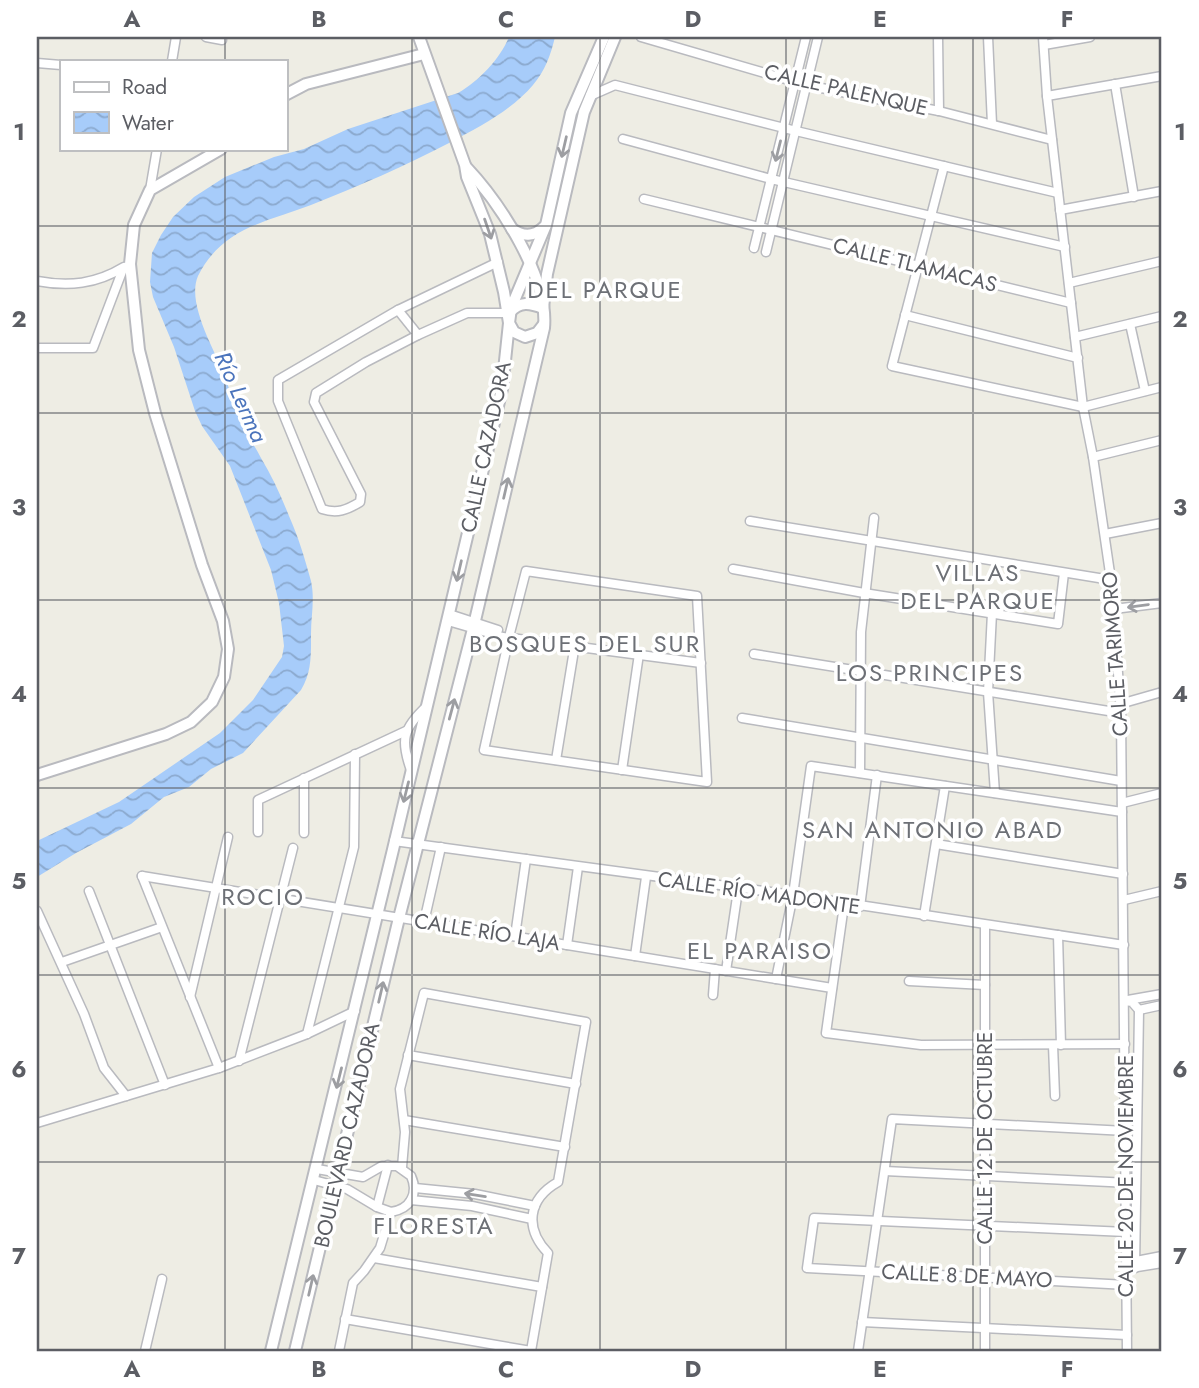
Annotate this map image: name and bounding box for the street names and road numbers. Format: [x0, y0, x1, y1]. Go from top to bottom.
street label: CALLE PALENQUE [761, 57, 931, 123]
street label: CALLE TLAMACAS [830, 230, 1000, 300]
street label: CALLE CAZADORA [453, 358, 519, 535]
street label: CALLE TARIMORO [1094, 571, 1136, 737]
street label: CALLE RÍO MADONTE [656, 864, 862, 922]
street label: CALLE RÍO LAJA [412, 906, 562, 958]
street label: BOULEVARD CAZADORA [306, 1019, 388, 1250]
street label: CALLE 12 DE OCTUBRE [970, 1032, 1000, 1244]
street label: CALLE 20 DE NOVIEMBRE [1111, 1055, 1141, 1297]
street label: CALLE 8 DE MAYO [881, 1257, 1053, 1295]

